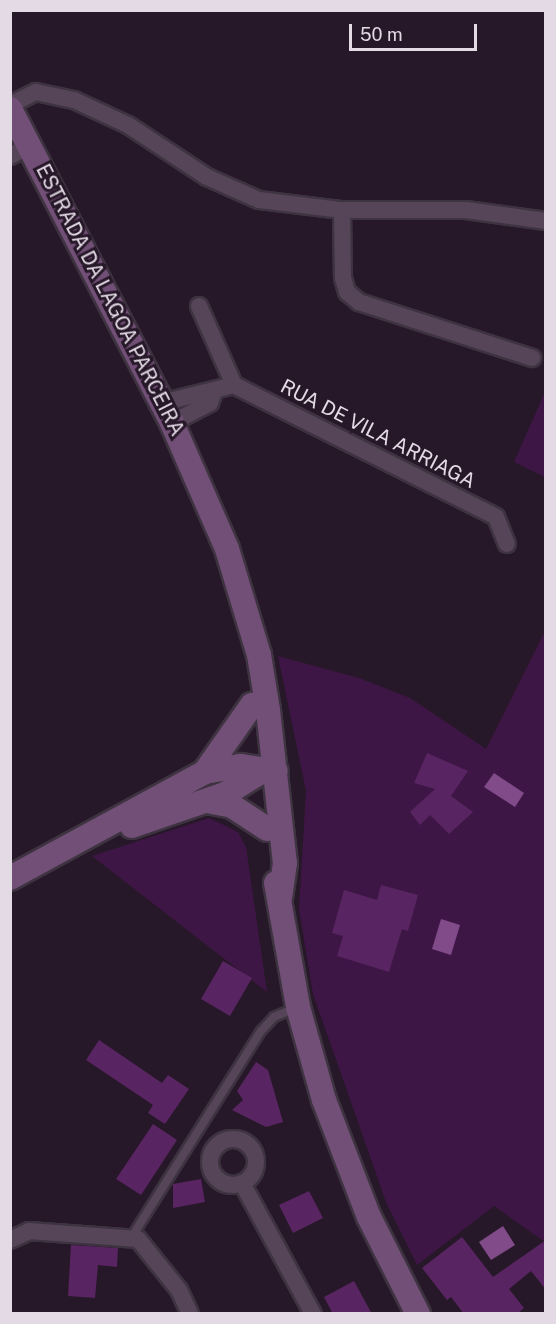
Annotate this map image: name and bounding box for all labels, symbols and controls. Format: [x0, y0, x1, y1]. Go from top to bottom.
scale bar [352, 12, 480, 50]
text: 50 m [360, 24, 403, 45]
street label: ESTRADA DA LAGOA PARCEIRA [31, 160, 189, 440]
street label: RUA DE VILA ARRIAGA [276, 374, 480, 494]

